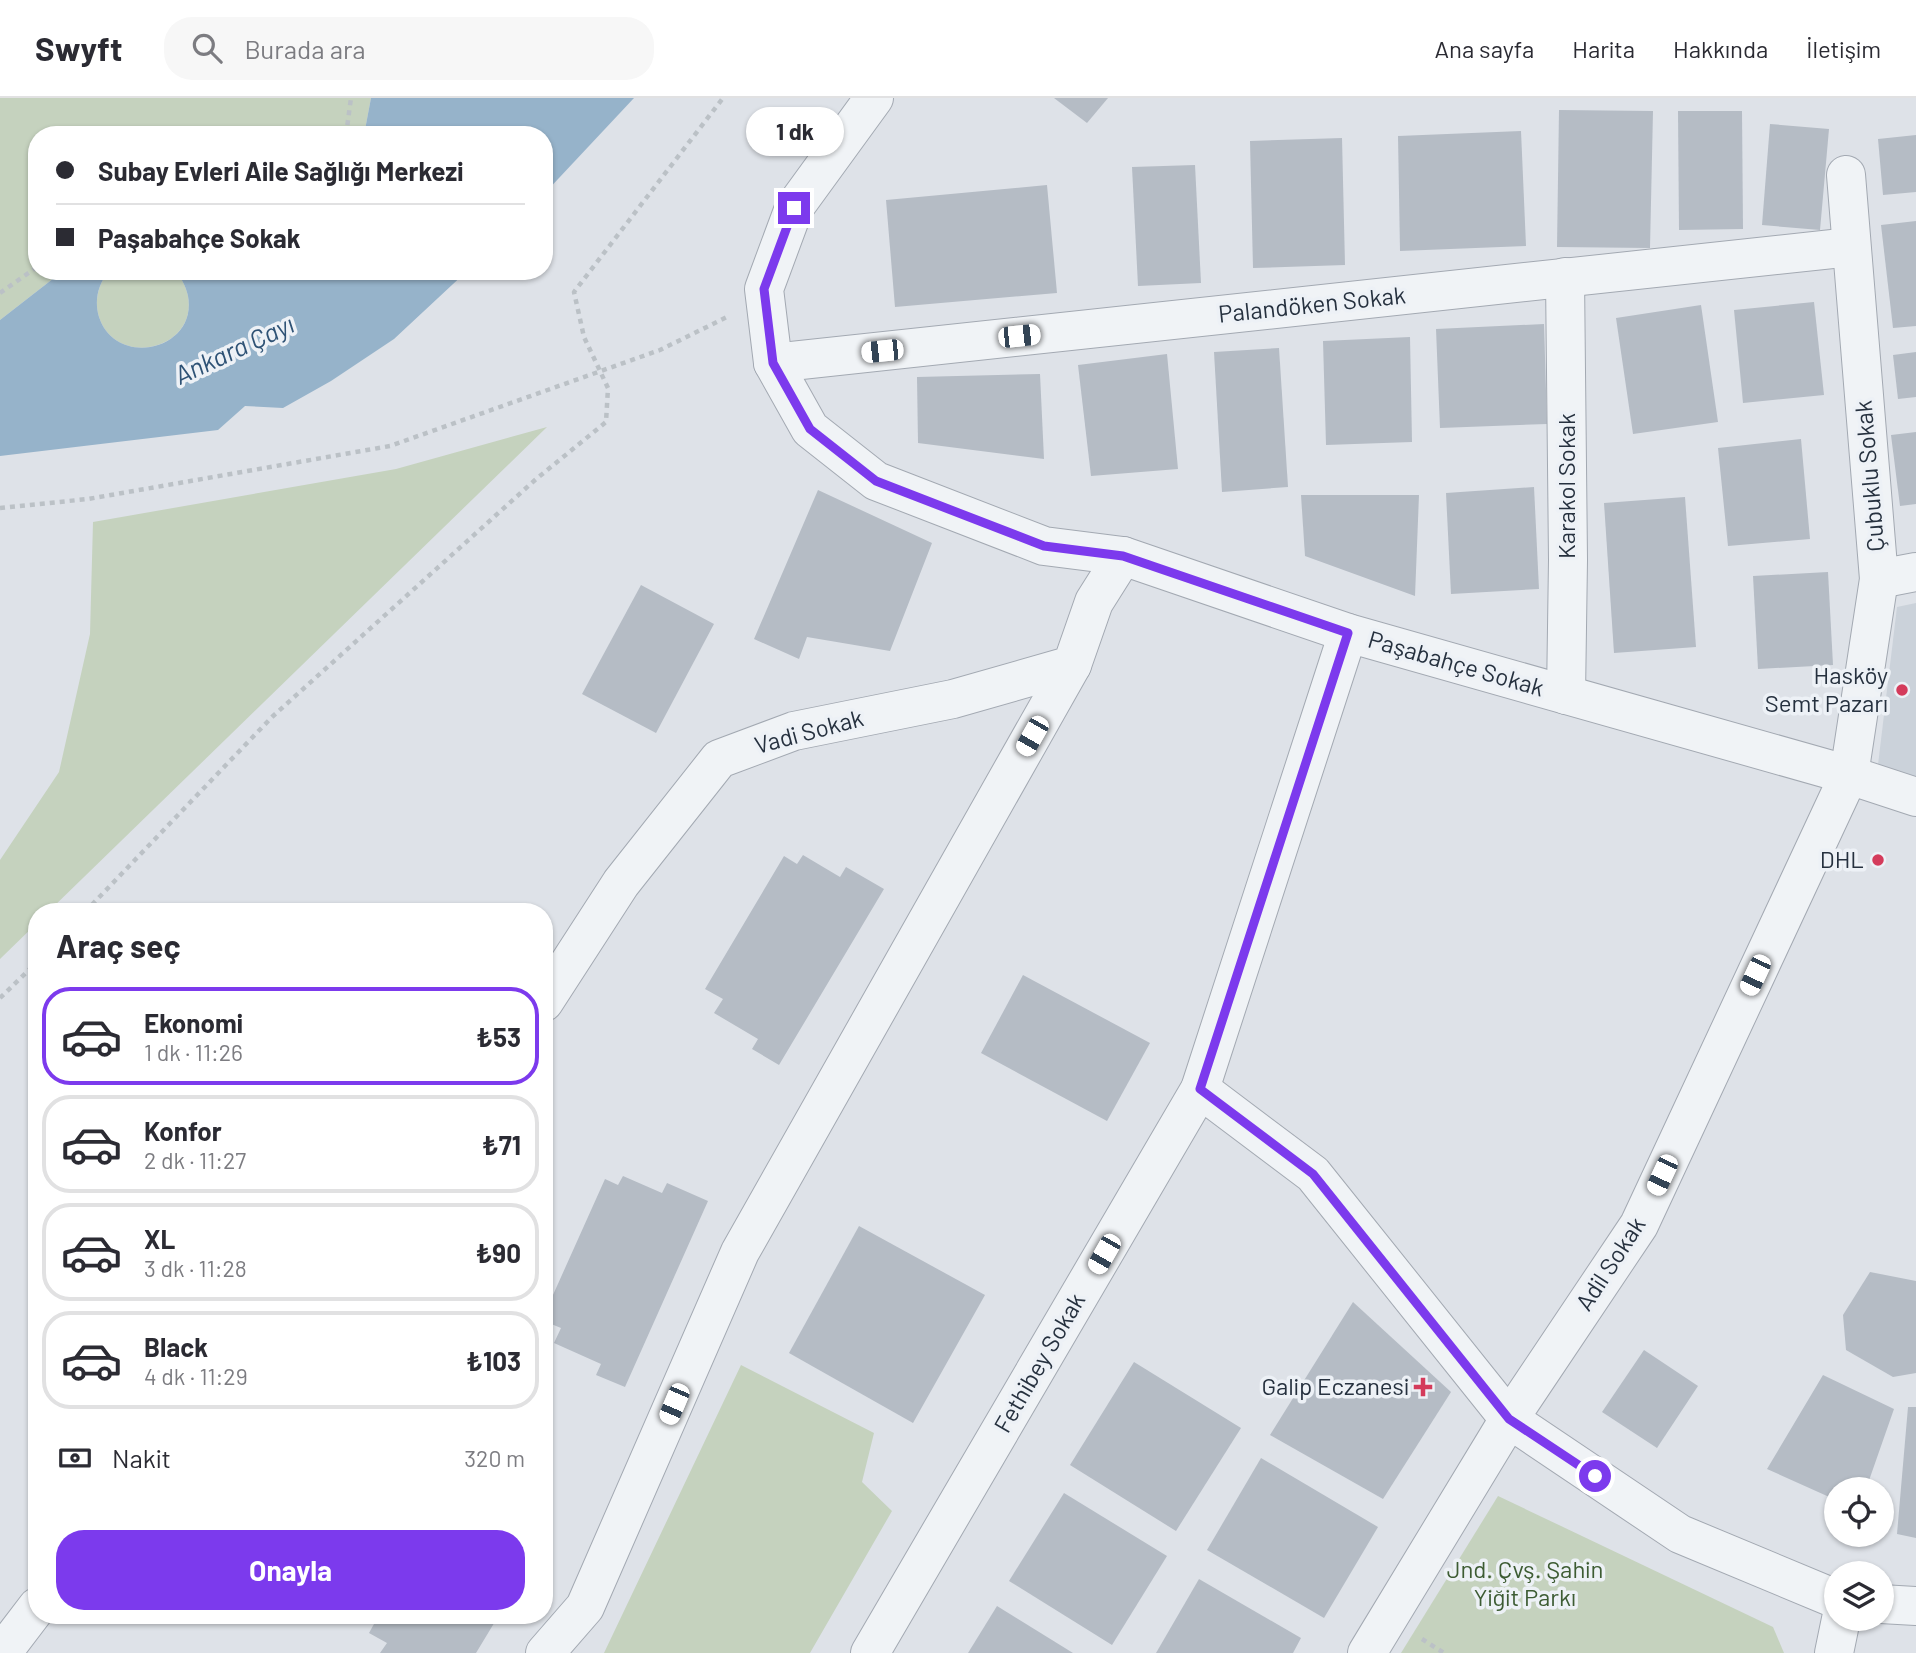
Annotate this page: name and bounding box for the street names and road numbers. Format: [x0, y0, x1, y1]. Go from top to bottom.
street label: Palandöken Sokak [1217, 279, 1407, 328]
street label: Çubuklu Sokak [1847, 399, 1890, 553]
street label: Karakol Sokak [1551, 413, 1580, 559]
street label: Paşabahçe Sokak [1365, 624, 1548, 702]
street label: Vadi Sokak [751, 702, 866, 759]
street label: Adil Sokak [1569, 1211, 1651, 1316]
street label: Fethibey Sokak [987, 1287, 1090, 1437]

